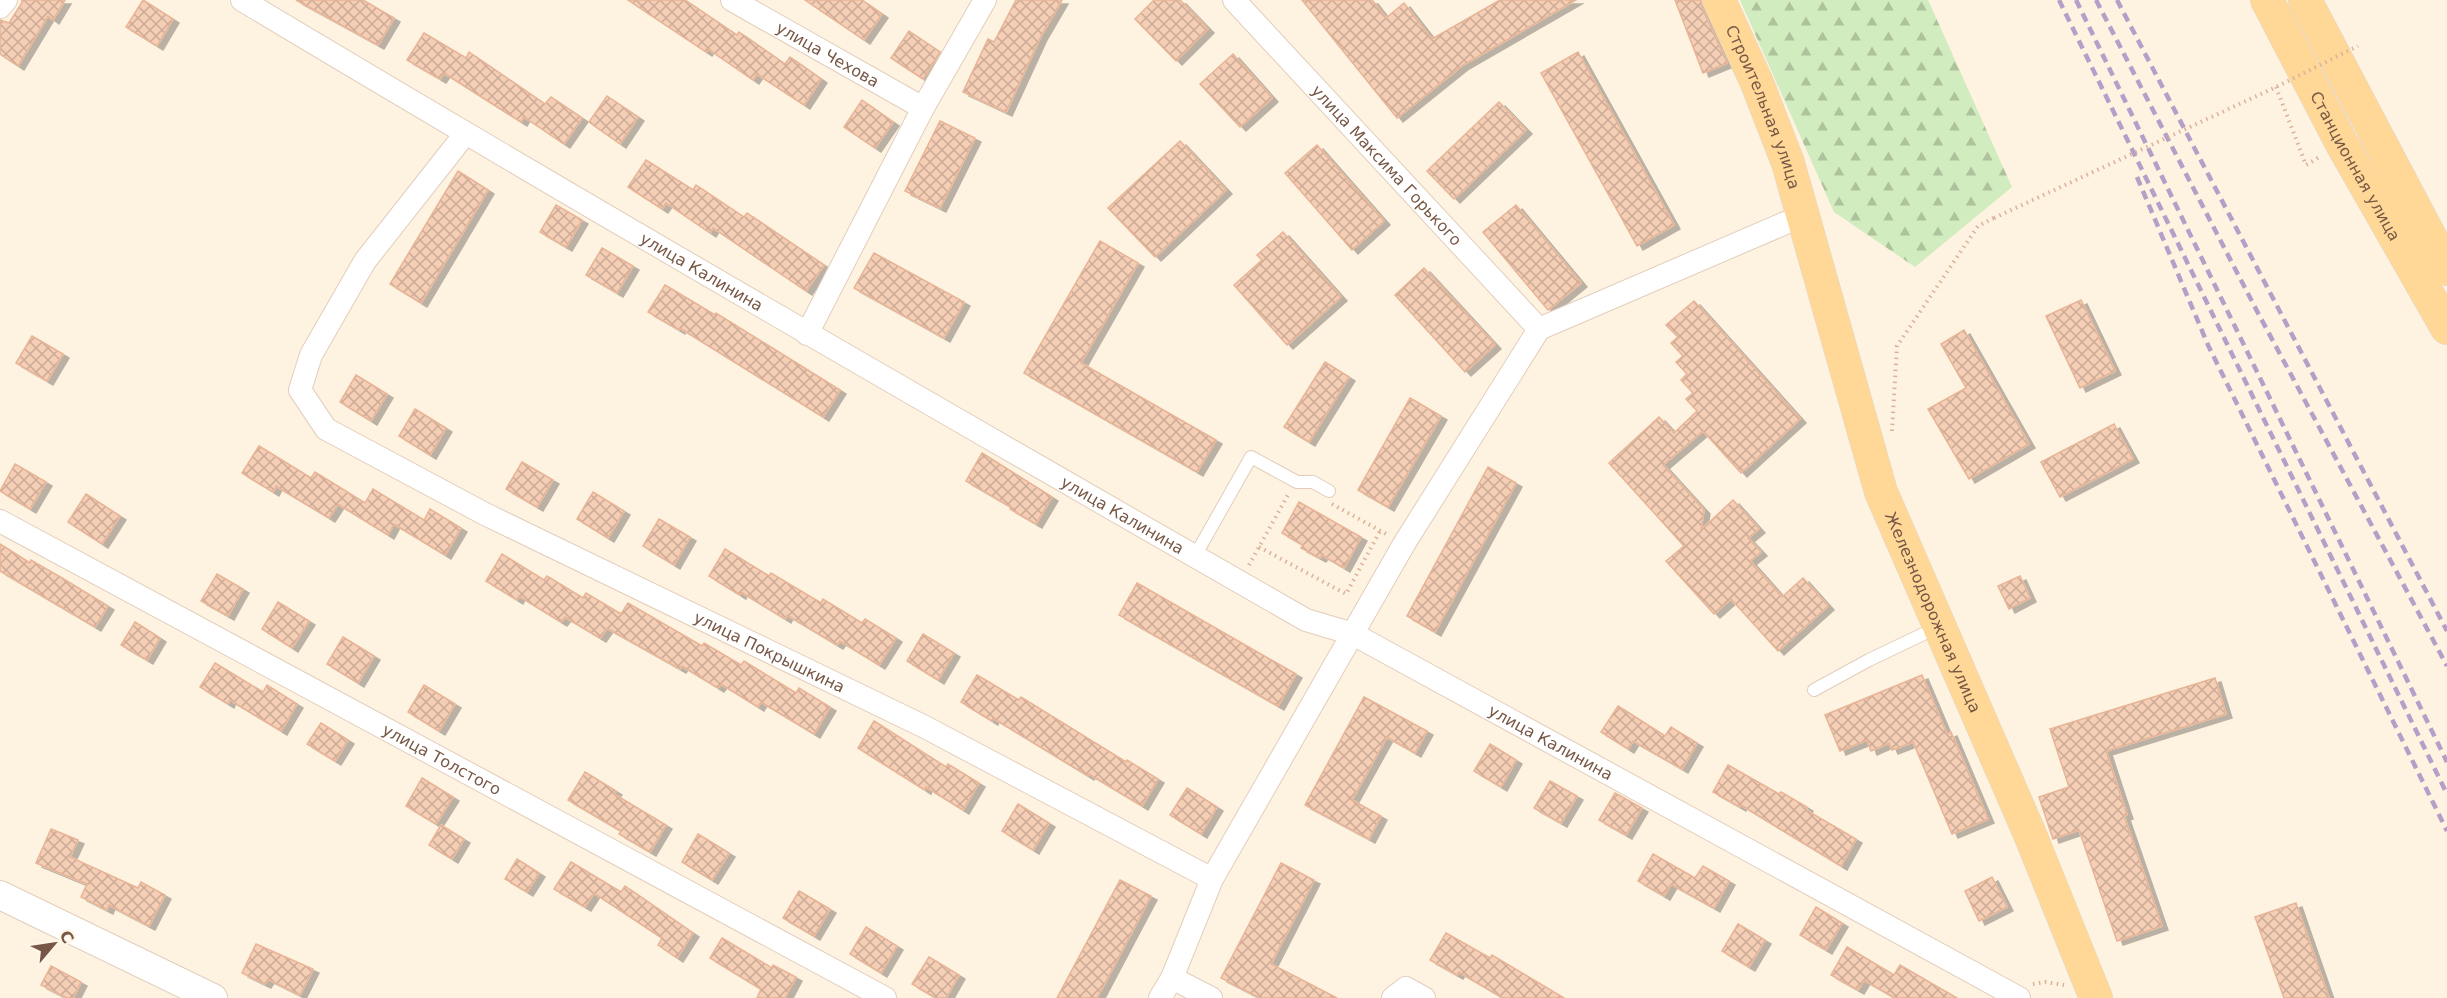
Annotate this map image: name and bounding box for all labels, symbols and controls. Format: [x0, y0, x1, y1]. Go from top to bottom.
street label: улица Чехова [773, 18, 882, 91]
street label: Строительная улица [1722, 22, 1804, 191]
street label: улица Максима Горького [1307, 81, 1466, 250]
street label: Станционная улица [2306, 88, 2404, 244]
street label: улица Калинина [637, 229, 766, 315]
street label: улица Калинина [1057, 472, 1187, 558]
street label: Железнодорожная улица [1881, 509, 1985, 716]
street label: улица Покрышкина [691, 608, 848, 697]
street label: улица Калинина [1485, 701, 1616, 784]
street label: улица Толстого [379, 720, 504, 799]
north arrow [24, 914, 84, 974]
text: С [56, 927, 78, 947]

